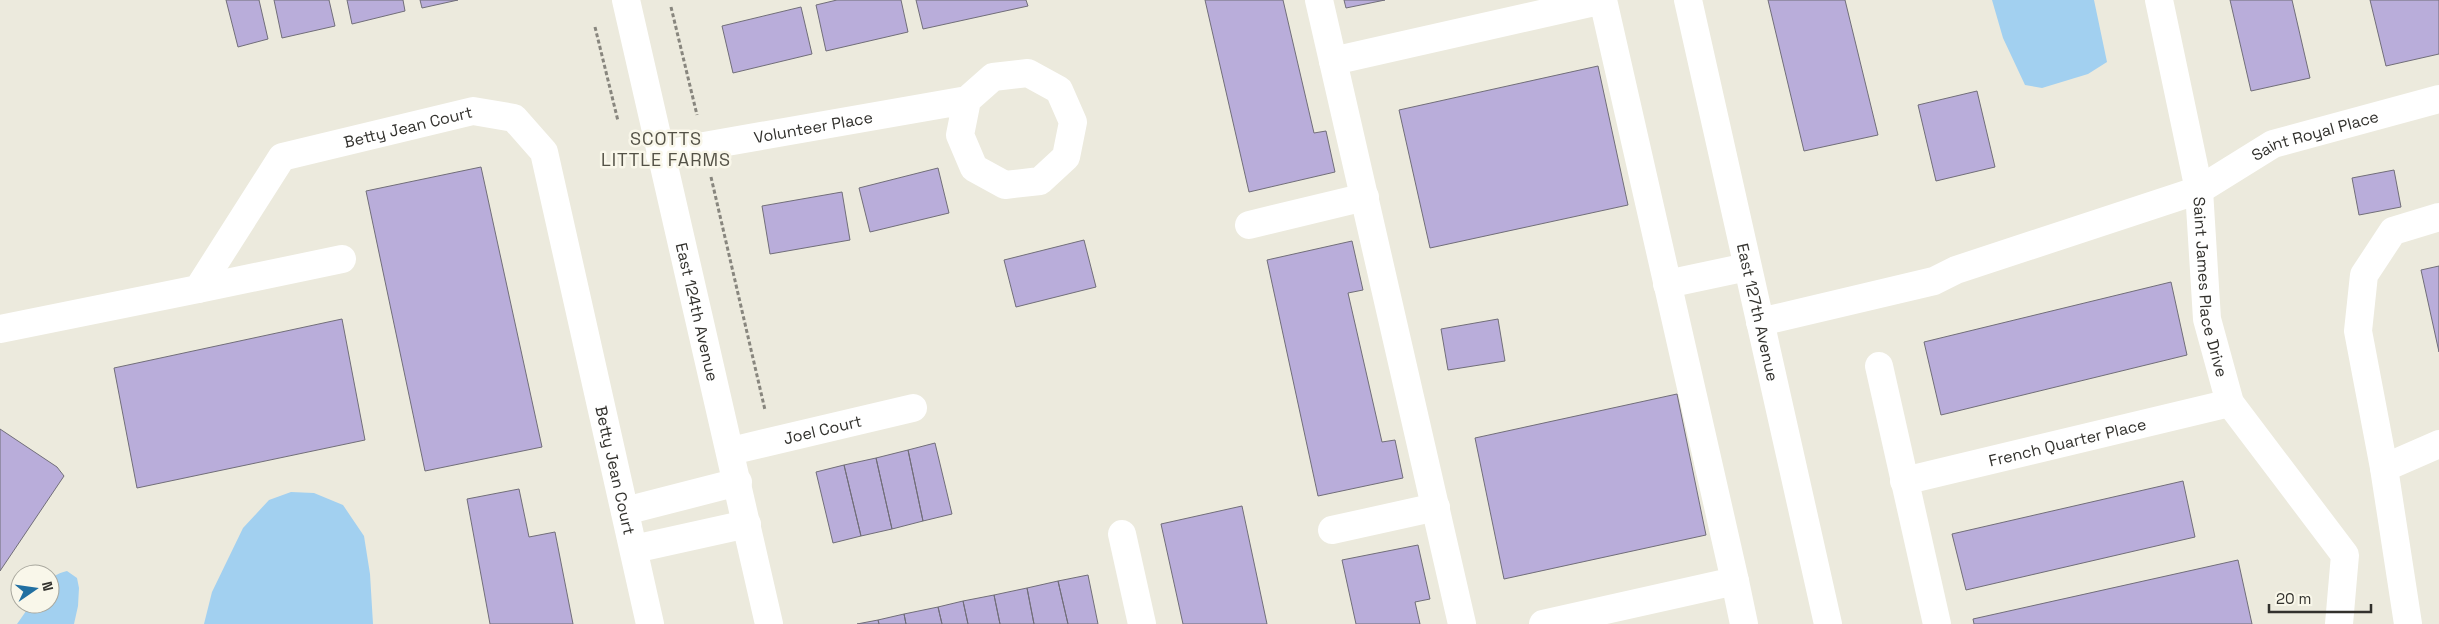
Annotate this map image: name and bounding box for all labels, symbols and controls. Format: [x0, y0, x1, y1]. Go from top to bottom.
street label: Betty Jean Court [342, 102, 474, 153]
street label: Saint Royal Place [2248, 106, 2381, 166]
street label: Volunteer Place [752, 107, 874, 148]
district label: SCOTTS LITTLE FARMS [601, 127, 731, 171]
street label: Saint James Place Drive [2188, 196, 2232, 379]
street label: East 124th Avenue [671, 241, 723, 383]
street label: East 127th Avenue [1732, 241, 1783, 383]
street label: Betty Jean Court [590, 404, 640, 537]
street label: Joel Court [781, 410, 864, 449]
street label: French Quarter Place [1987, 413, 2148, 471]
north arrow [10, 564, 60, 614]
text: N [38, 579, 57, 593]
scale bar [2269, 582, 2372, 614]
text: 20 m [2276, 589, 2311, 608]

